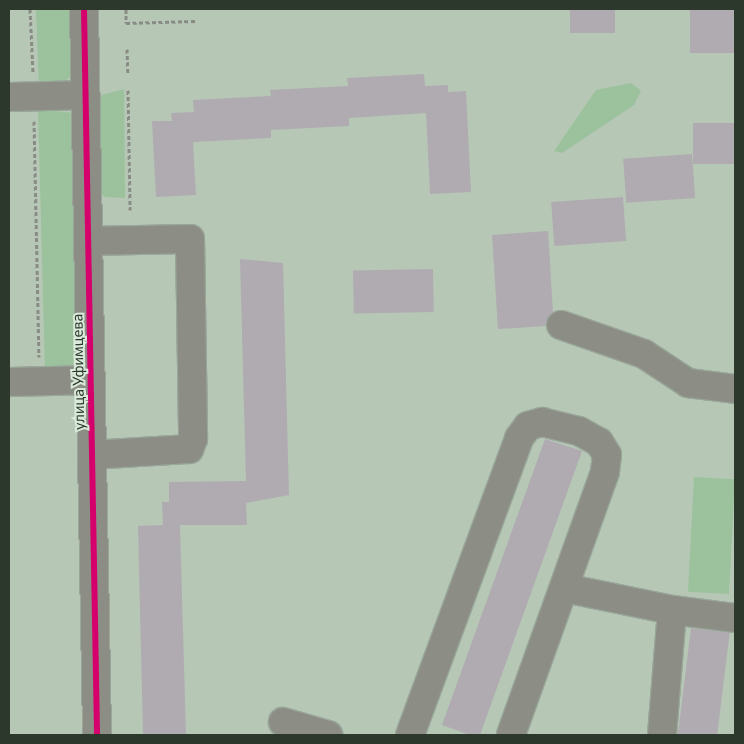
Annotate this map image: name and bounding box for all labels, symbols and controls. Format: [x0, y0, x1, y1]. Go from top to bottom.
street label: улица Уфимцева [68, 314, 88, 430]

